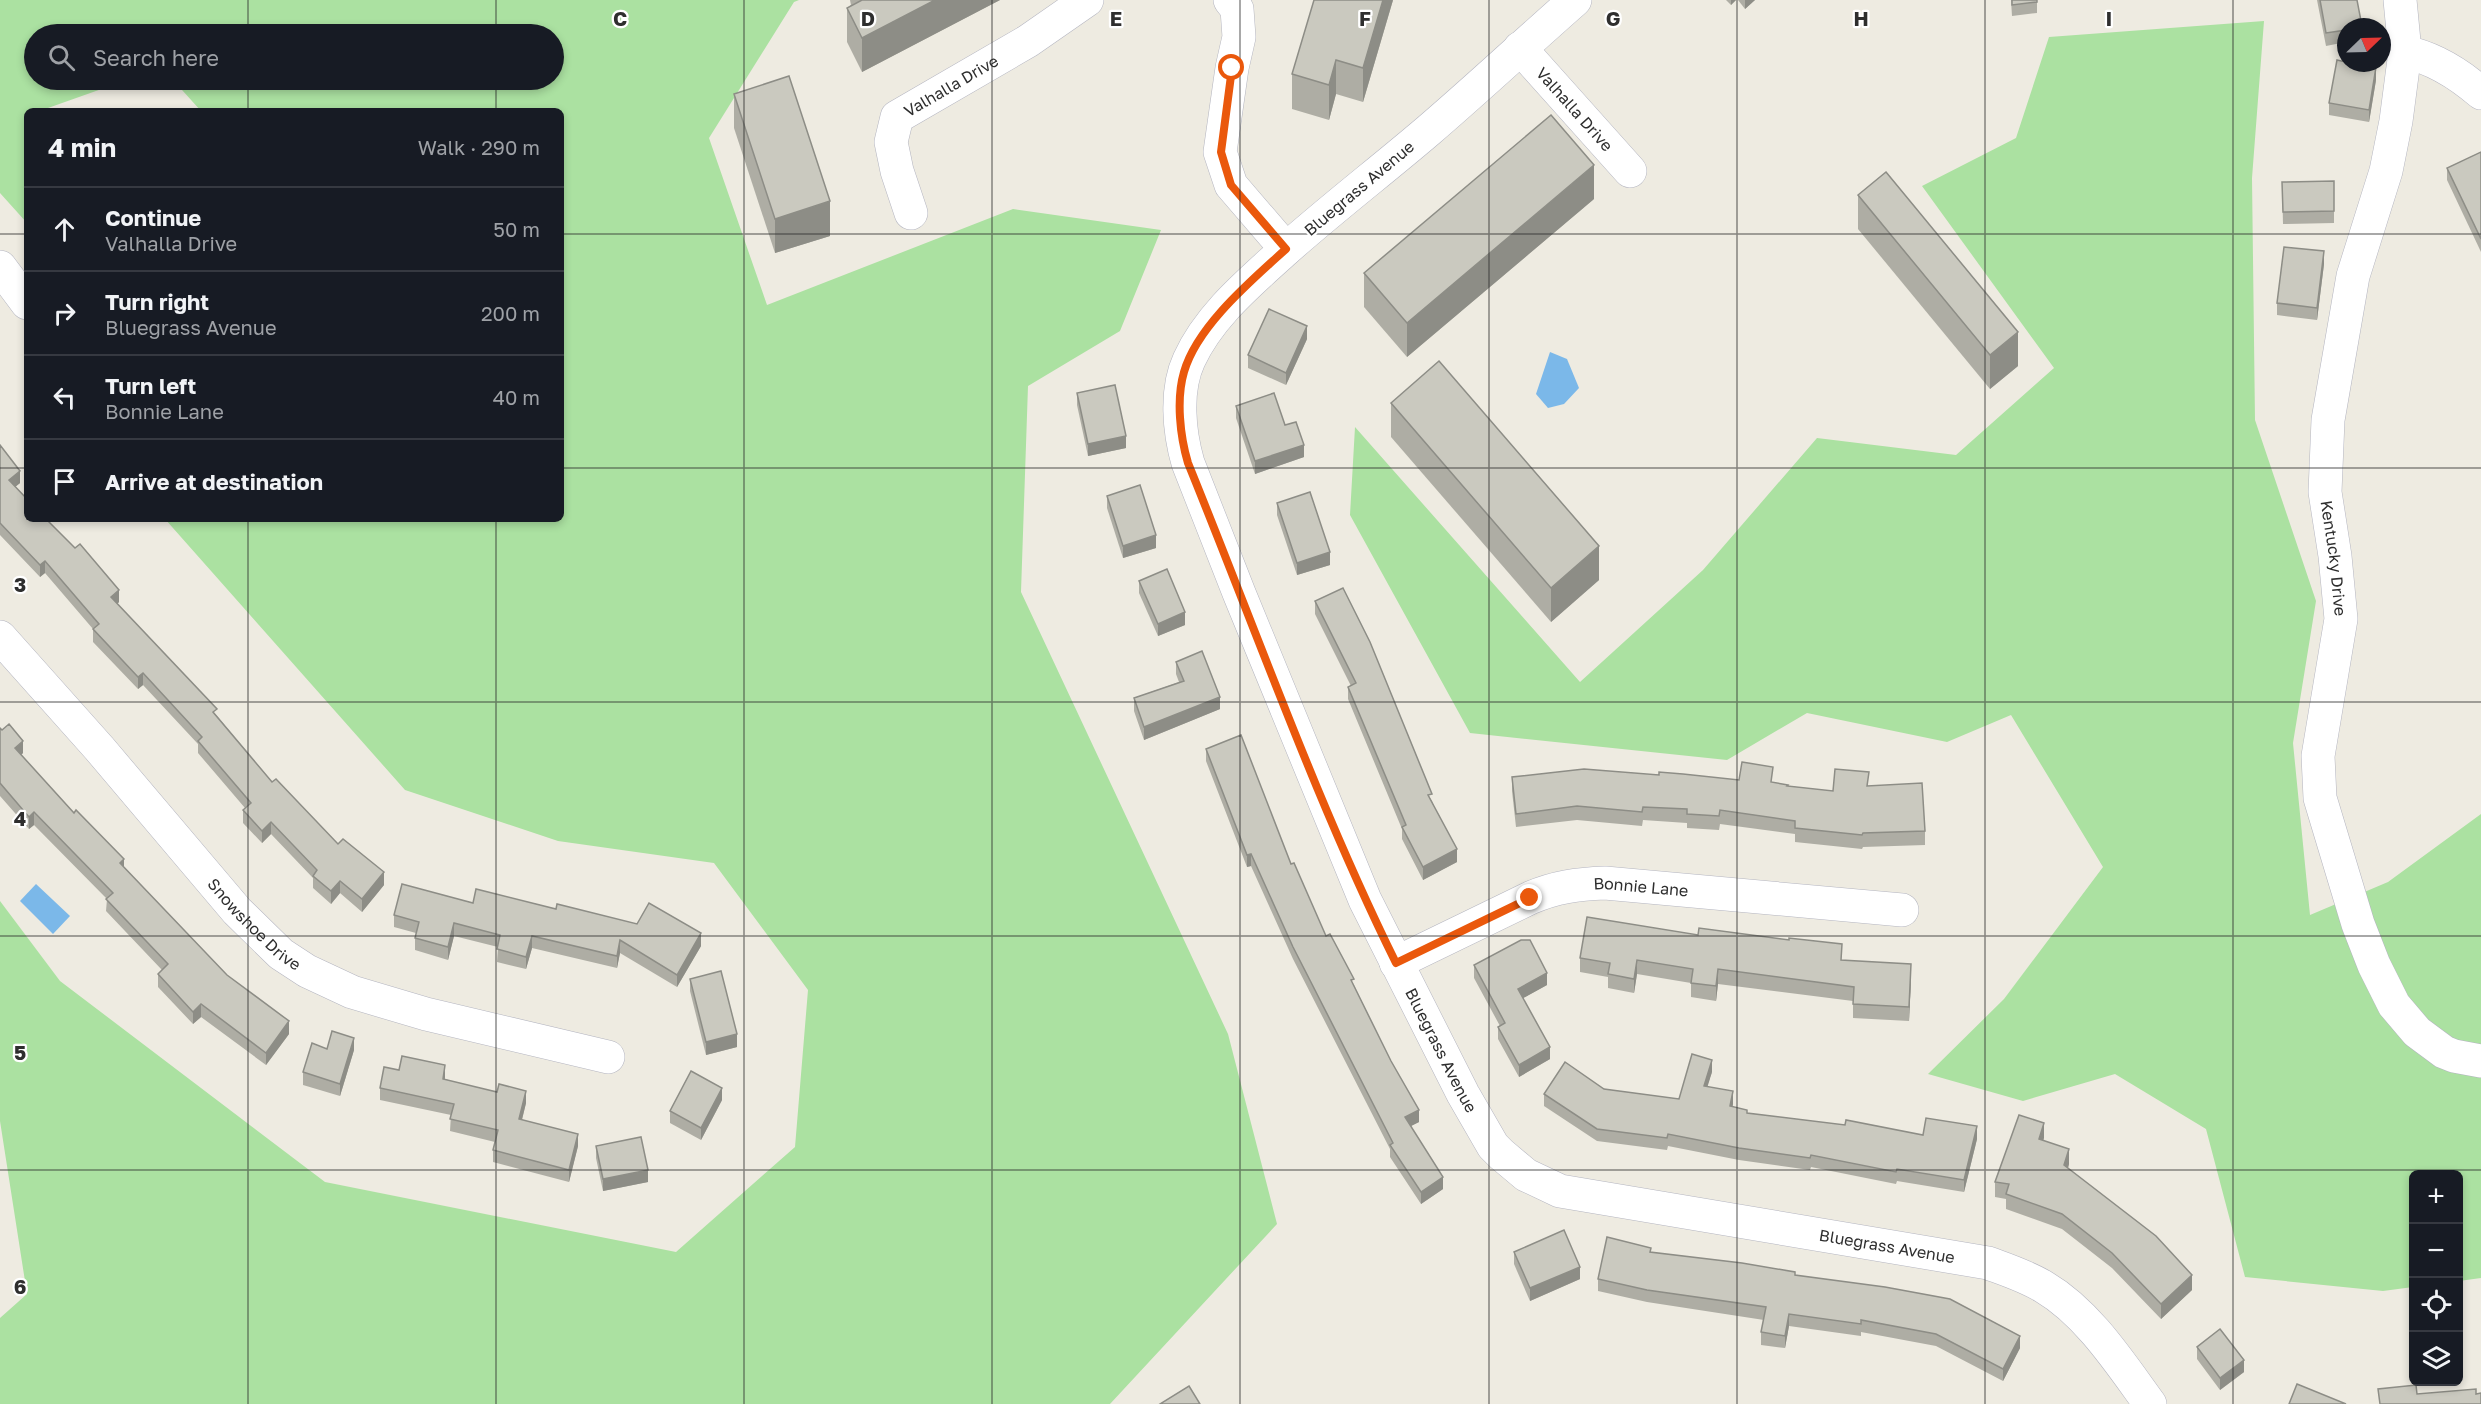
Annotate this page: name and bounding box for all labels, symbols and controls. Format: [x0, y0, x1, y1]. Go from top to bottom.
text: C [613, 6, 627, 30]
text: D [861, 6, 875, 30]
text: E [1110, 6, 1122, 30]
text: F [1359, 6, 1371, 30]
text: G [1606, 6, 1620, 30]
text: H [1853, 6, 1869, 30]
text: I [2106, 6, 2112, 30]
north arrow [2337, 18, 2391, 72]
search box [24, 24, 564, 90]
icon: search [45, 41, 78, 74]
text: Search here [93, 44, 219, 71]
street label: Valhalla Drive [900, 50, 1002, 121]
route start [1218, 54, 1244, 80]
street label: Valhalla Drive [1532, 63, 1617, 155]
text: 4 min [48, 132, 116, 163]
text: Walk · 290 m [418, 135, 540, 159]
street label: Bluegrass Avenue [1300, 136, 1418, 240]
text: Continue [105, 204, 201, 231]
icon: ahead [48, 213, 81, 246]
text: 50 m [493, 217, 540, 241]
text: Valhalla Drive [105, 231, 237, 255]
text: Turn right [105, 288, 209, 315]
icon: right [48, 297, 81, 330]
text: 200 m [481, 301, 540, 325]
text: Bluegrass Avenue [105, 315, 277, 339]
text: Turn left [105, 372, 196, 399]
icon: left [48, 381, 81, 414]
text: 40 m [493, 385, 540, 409]
text: Bonnie Lane [105, 399, 224, 423]
icon: arrive [48, 465, 81, 498]
text: Arrive at destination [105, 468, 323, 495]
street label: Kentucky Drive [2316, 499, 2351, 617]
text: 3 [14, 572, 26, 596]
text: 4 [14, 806, 26, 830]
street label: Bonnie Lane [1593, 873, 1689, 901]
street label: Snowshoe Drive [204, 874, 305, 974]
route end [1516, 884, 1542, 910]
street label: Bluegrass Avenue [1401, 985, 1482, 1116]
text: 5 [14, 1040, 26, 1064]
map controls [2409, 1170, 2463, 1386]
button: + [2409, 1170, 2463, 1224]
button: − [2409, 1224, 2463, 1278]
street label: Bluegrass Avenue [1818, 1225, 1956, 1267]
text: 6 [14, 1274, 26, 1298]
button: locate [2409, 1278, 2463, 1332]
button: layers [2409, 1332, 2463, 1386]

